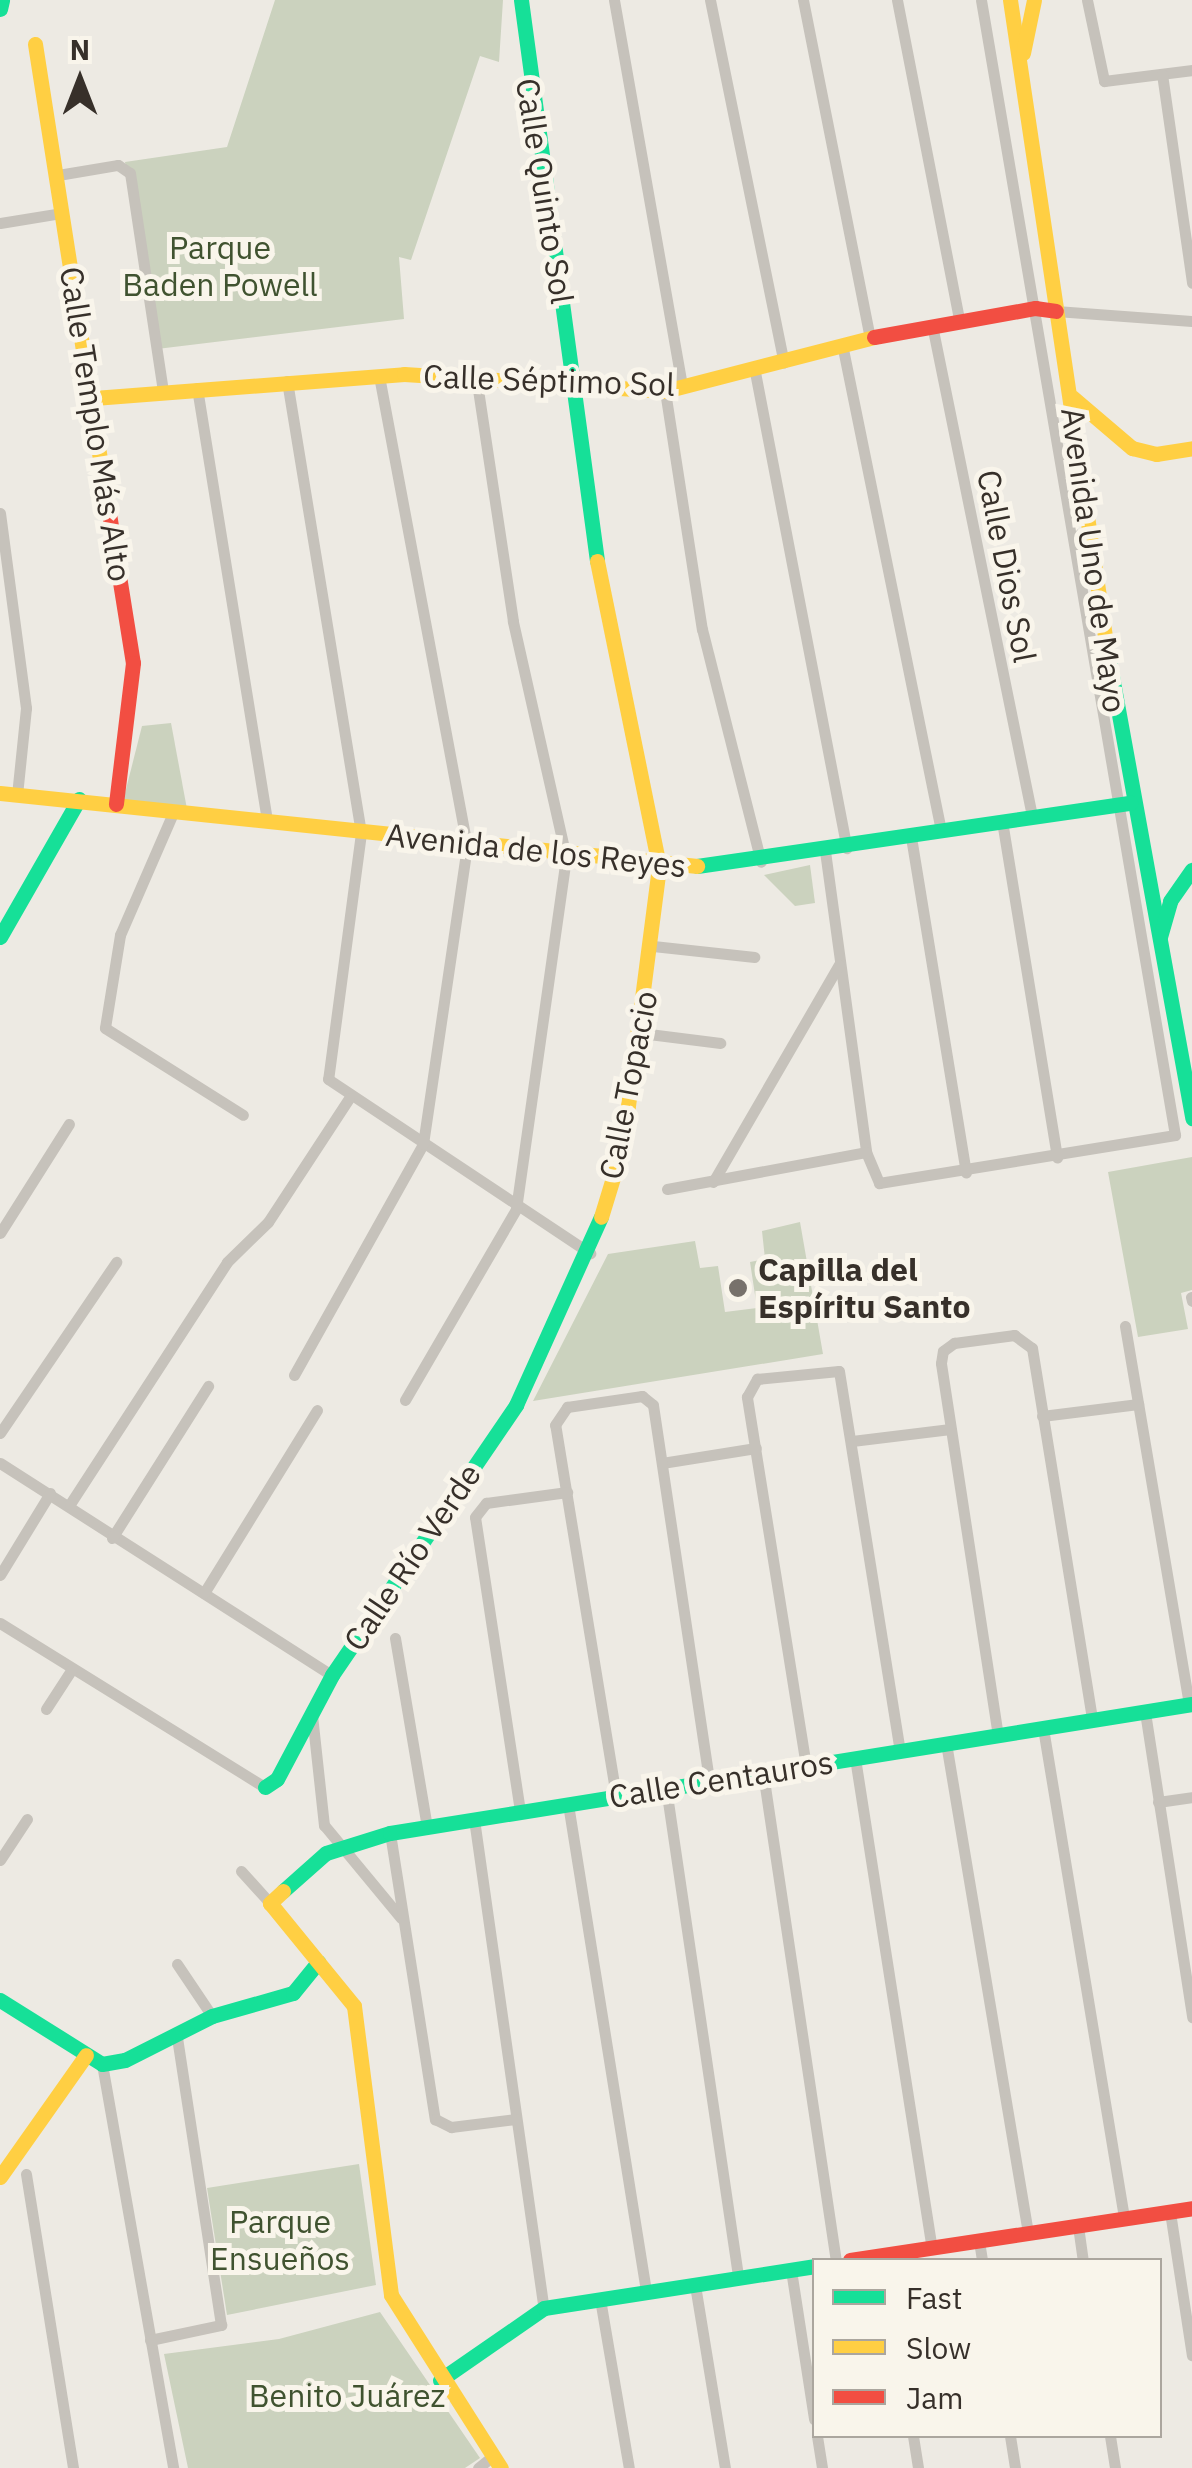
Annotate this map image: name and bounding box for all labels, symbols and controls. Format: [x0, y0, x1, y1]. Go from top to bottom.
north arrow [30, 30, 130, 130]
text: N [70, 31, 90, 68]
street label: Calle Quinto Sol [508, 75, 582, 307]
park label: Parque Baden Powell [122, 229, 318, 304]
street label: Calle Templo Más Alto [52, 264, 140, 584]
street label: Calle Séptimo Sol [423, 356, 675, 404]
street label: Avenida Uno de Mayo [1054, 405, 1134, 715]
street label: Calle Dios Sol [970, 467, 1044, 665]
street label: Avenida de los Reyes [384, 815, 688, 885]
street label: Calle Topacio [591, 988, 665, 1182]
place label: Capilla del Espíritu Santo [758, 1251, 971, 1326]
marker: Capilla del Espíritu Santo [727, 1277, 749, 1299]
street label: Calle Río Verde [335, 1456, 489, 1658]
street label: Calle Centauros [606, 1742, 836, 1816]
park label: Parque Ensueños [210, 2203, 350, 2278]
legend [812, 2258, 1162, 2438]
text: Fast [906, 2278, 963, 2317]
text: Slow [906, 2328, 971, 2367]
park label: Benito Juárez [249, 2376, 445, 2414]
text: Jam [906, 2378, 964, 2417]

